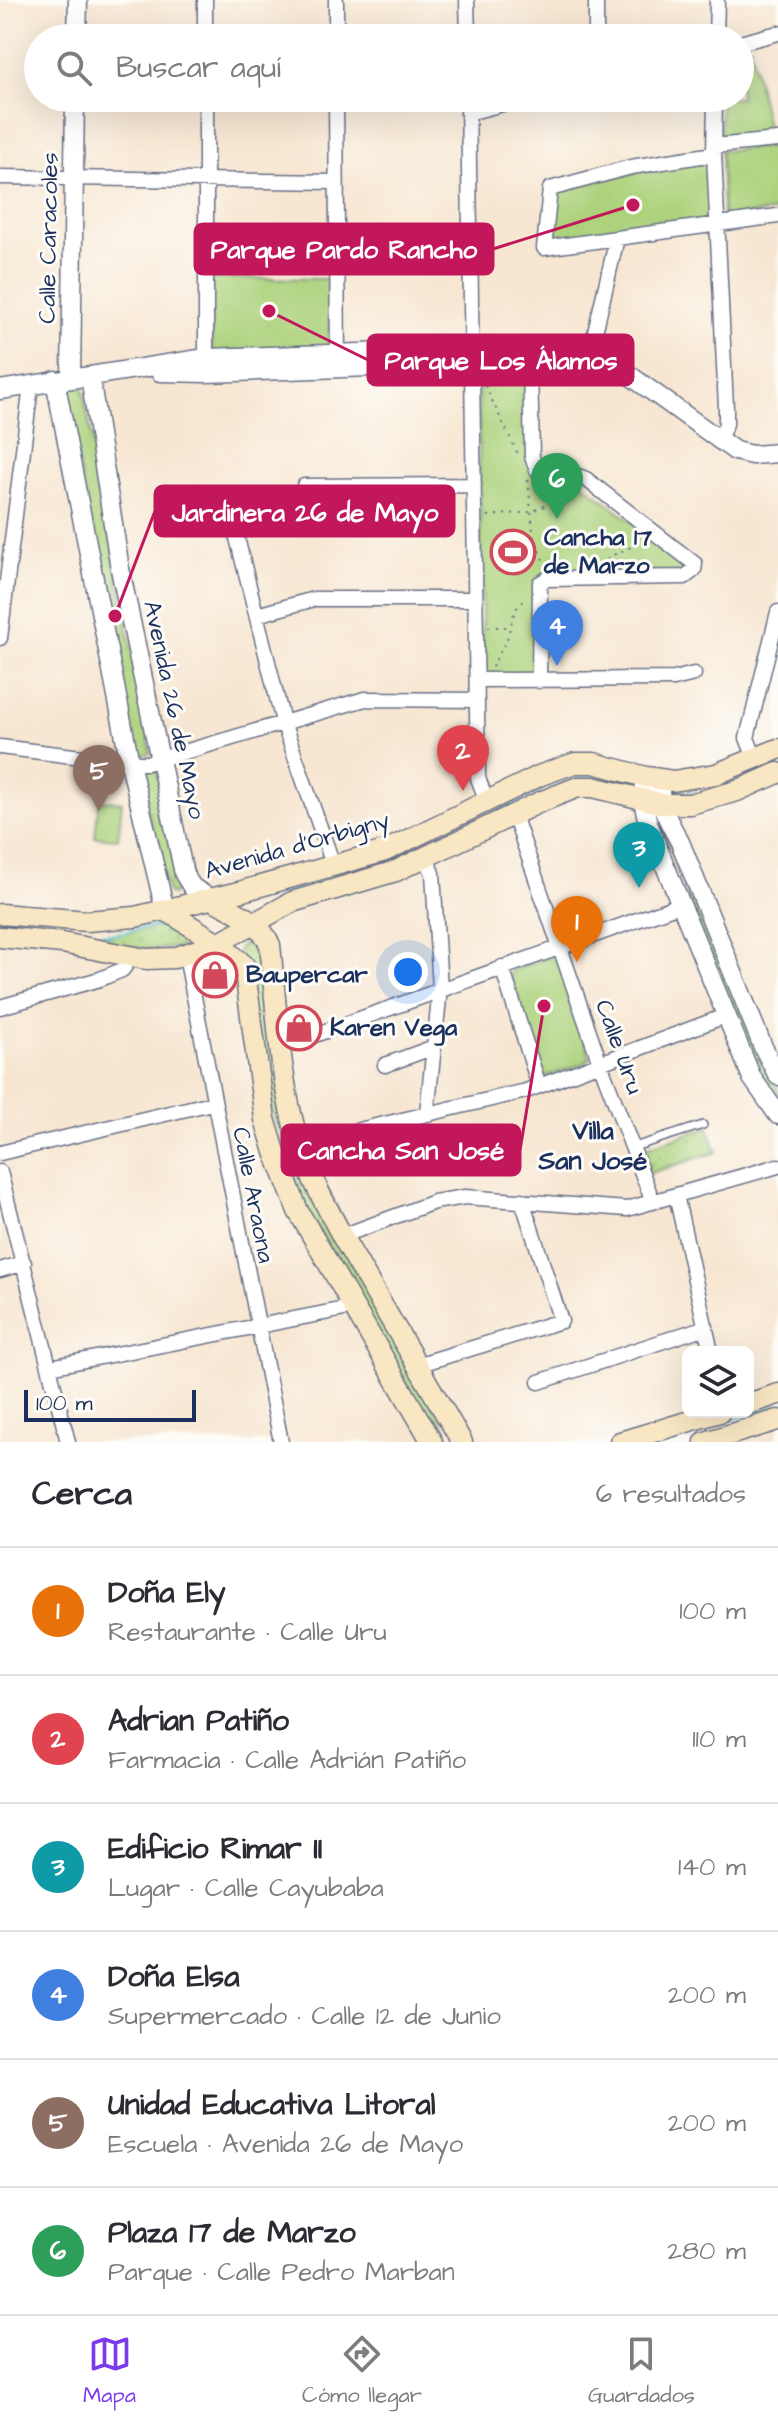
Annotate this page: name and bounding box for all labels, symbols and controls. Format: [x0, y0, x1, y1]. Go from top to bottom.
search box [24, 24, 754, 112]
icon: search [52, 46, 96, 90]
text: Buscar aquí [116, 47, 281, 89]
street label: Calle Caracoles [31, 152, 67, 324]
callout: Parque Pardo Rancho [195, 224, 493, 274]
text: Parque Pardo Rancho [211, 232, 478, 268]
callout: Parque Los Álamos [368, 335, 633, 385]
text: Parque Los Álamos [384, 343, 618, 379]
pin: 6 [531, 453, 583, 519]
callout: Jardinera 26 de Mayo [155, 486, 454, 536]
text: Jardinera 26 de Mayo [171, 495, 439, 534]
place label: Cancha 17 de Marzo [543, 521, 652, 583]
sports icon: Cancha 17 de Marzo [489, 528, 537, 576]
street label: Avenida 26 de Mayo [133, 598, 214, 823]
pin: 4 [531, 600, 583, 666]
pin: 2 [437, 725, 489, 791]
pin: 5 [73, 745, 125, 811]
street label: Avenida d'Orbigny [201, 803, 394, 890]
pin: 3 [613, 822, 665, 888]
pin: 1 [551, 896, 603, 962]
shop icon: Baupercar [191, 951, 239, 999]
your location [388, 952, 428, 992]
place label: Baupercar [246, 958, 368, 992]
street label: Calle Uru [586, 995, 652, 1099]
shop icon: Karen Vega [275, 1004, 323, 1052]
place label: Karen Vega [330, 1011, 458, 1046]
district label: Villa San José [538, 1113, 647, 1179]
street label: Calle Araona [223, 1124, 283, 1266]
callout: Cancha San José [282, 1125, 520, 1175]
text: Cancha San José [298, 1133, 504, 1169]
map controls [682, 1346, 754, 1418]
button: layers [682, 1346, 754, 1418]
scale bar [24, 1386, 196, 1422]
text: 100 m [36, 1388, 93, 1419]
text: Cerca [32, 1470, 132, 1518]
text: 6 resultados [596, 1476, 746, 1512]
text: Doña Ely [108, 1572, 226, 1614]
text: 1 [56, 1593, 60, 1629]
text: 100 m [679, 1593, 746, 1629]
text: Restaurante · Calle Uru [108, 1614, 387, 1650]
text: Adrian Patiño [108, 1700, 289, 1742]
text: 2 [51, 1721, 65, 1757]
text: 110 m [692, 1721, 746, 1757]
text: Farmacia · Calle Adrián Patiño [108, 1742, 466, 1778]
text: Edificio Rimar II [108, 1828, 323, 1870]
text: 3 [51, 1849, 65, 1885]
text: 140 m [678, 1849, 746, 1885]
text: Lugar · Calle Cayubaba [108, 1870, 384, 1906]
text: Doña Elsa [108, 1956, 239, 1998]
text: 4 [49, 1977, 67, 2013]
text: 200 m [668, 1977, 746, 2013]
text: Supermercado · Calle 12 de Junio [108, 1998, 501, 2034]
text: Unidad Educativa Litoral [108, 2084, 435, 2126]
text: 5 [49, 2105, 67, 2141]
text: 200 m [668, 2105, 746, 2141]
text: Escuela · Avenida 26 de Mayo [108, 2126, 463, 2162]
text: Plaza 17 de Marzo [108, 2212, 356, 2254]
text: 6 [50, 2233, 66, 2269]
text: 280 m [667, 2233, 746, 2269]
text: Parque · Calle Pedro Marban [108, 2254, 455, 2290]
tab: Mapa [83, 2332, 136, 2411]
tab: Cómo llegar [302, 2332, 422, 2411]
tab: Guardados [588, 2332, 695, 2411]

